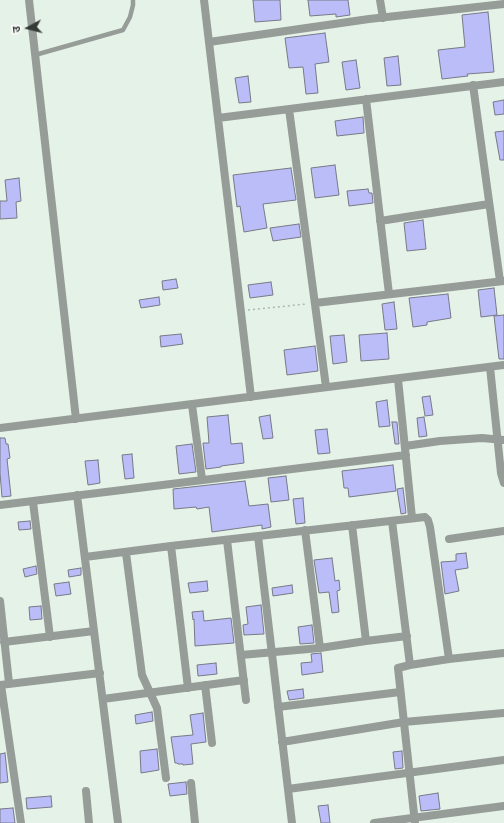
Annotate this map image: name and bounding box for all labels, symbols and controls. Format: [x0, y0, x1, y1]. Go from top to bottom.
north arrow [8, 8, 48, 48]
text: उ [8, 25, 23, 34]

